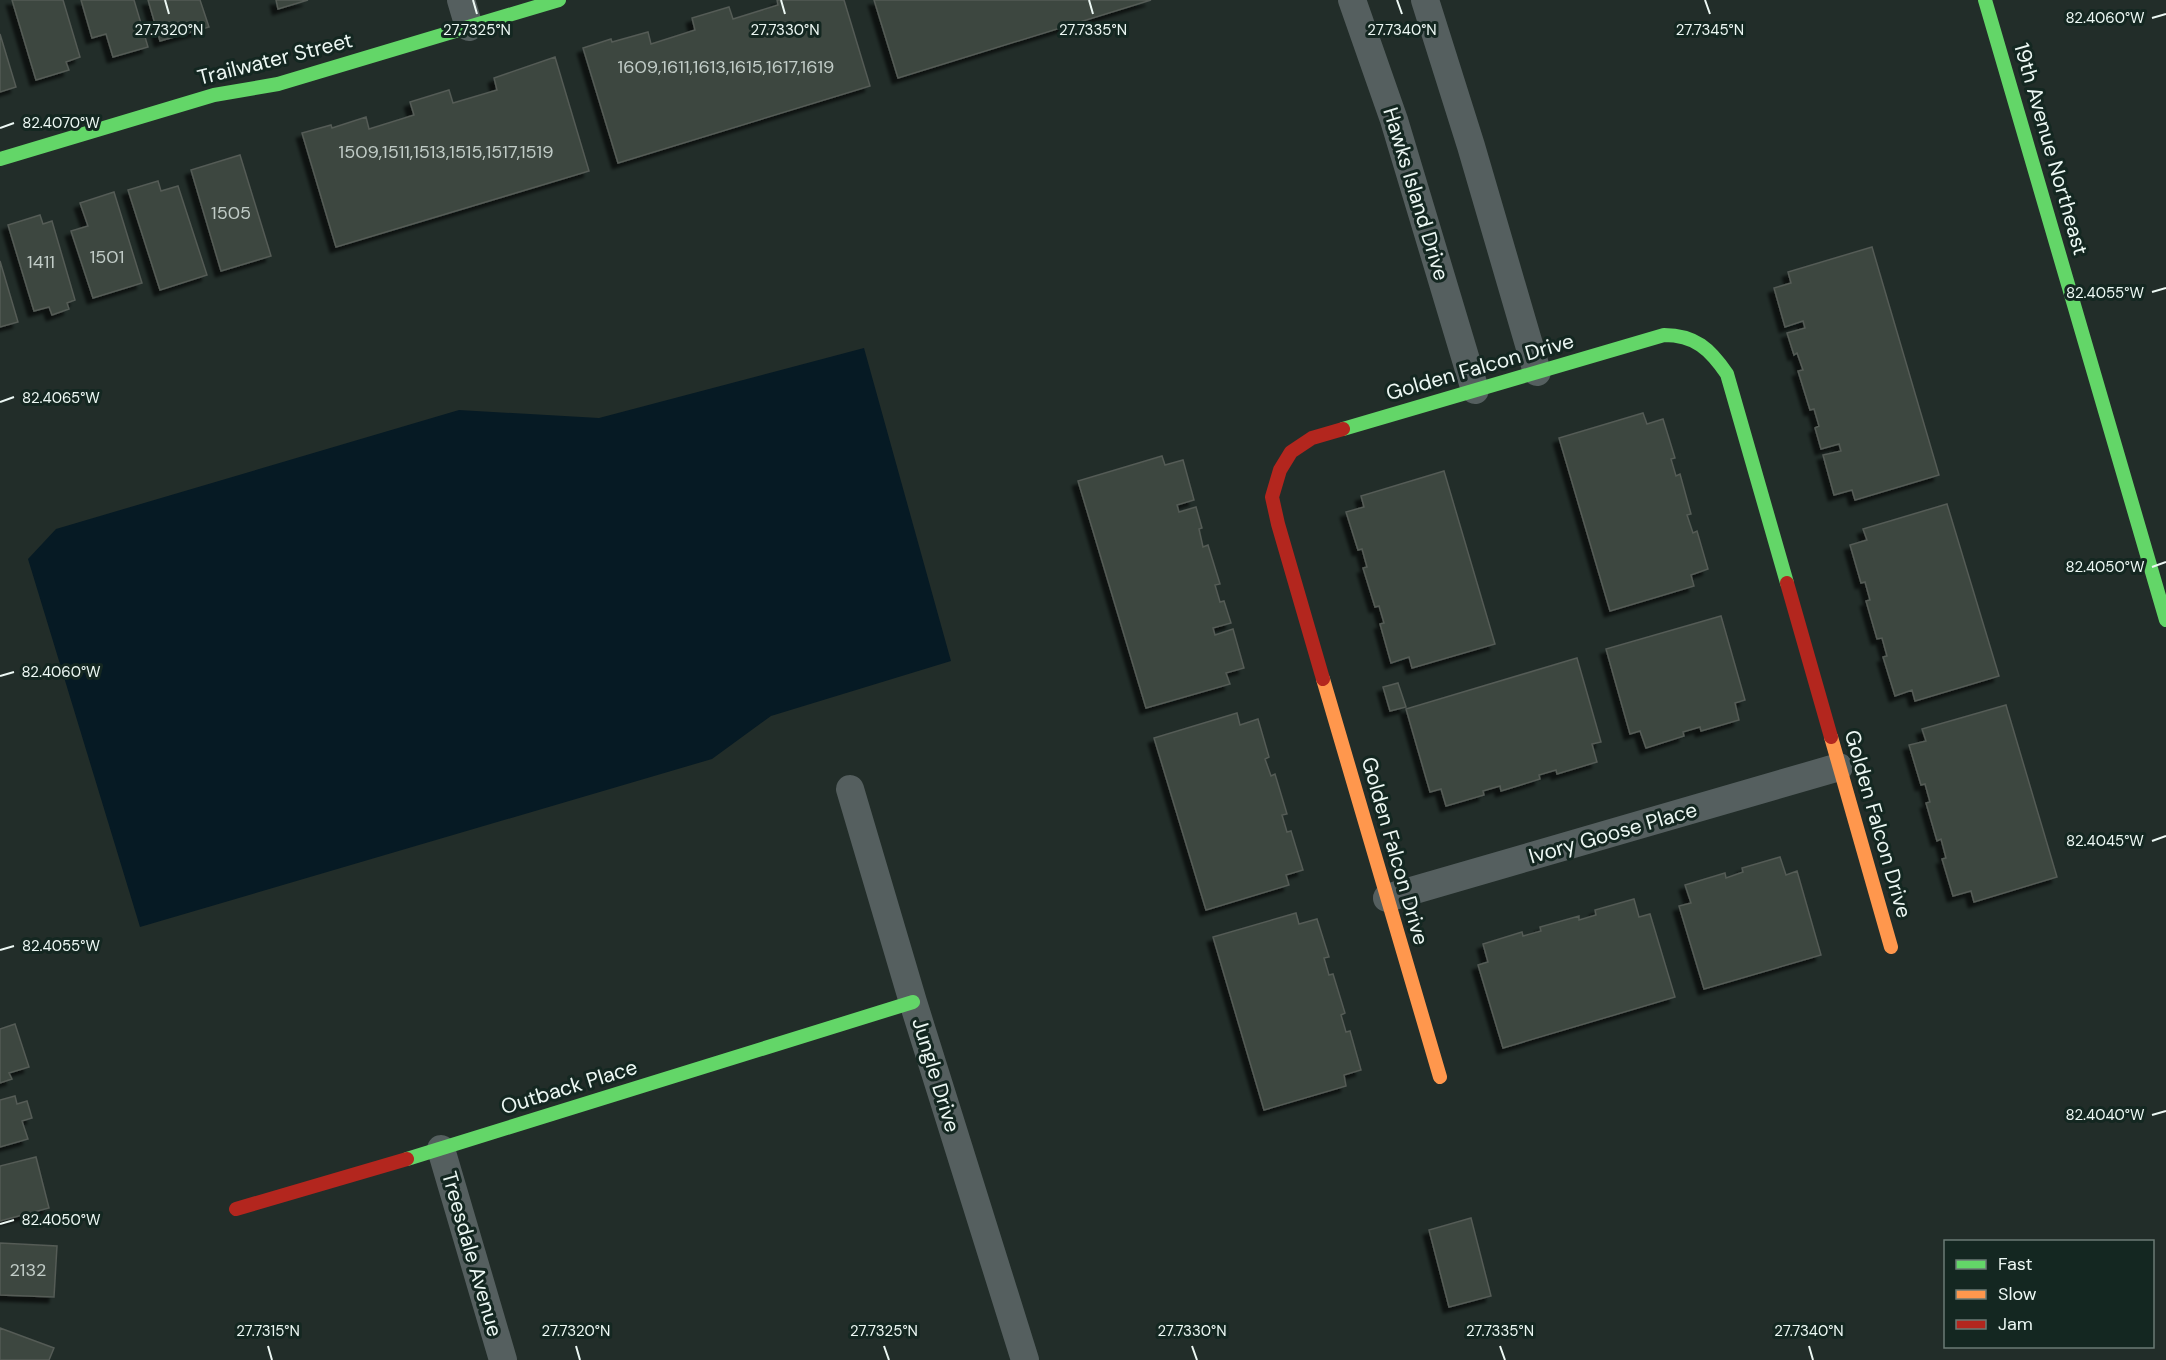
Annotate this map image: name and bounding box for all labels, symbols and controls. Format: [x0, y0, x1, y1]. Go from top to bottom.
text: 82.4060°W [2065, 8, 2145, 28]
text: 27.7320°N [135, 20, 203, 40]
text: 27.7325°N [443, 20, 511, 40]
text: 27.7330°N [750, 20, 820, 40]
text: 27.7335°N [1059, 20, 1127, 40]
text: 27.7340°N [1367, 20, 1437, 40]
text: 27.7345°N [1676, 20, 1744, 40]
street label: Trailwater Street [194, 26, 356, 92]
street label: 19th Avenue Northeast [2007, 40, 2095, 258]
house number: 1609,1611,1613,1615,1617,1619 [618, 55, 834, 79]
street label: Hawks Island Drive [1376, 104, 1456, 284]
text: 82.4070°W [22, 113, 100, 133]
house number: 1509,1511,1513,1515,1517,1519 [339, 140, 553, 164]
house number: 1505 [211, 201, 251, 225]
house number: 1501 [90, 245, 124, 269]
house number: 1411 [27, 250, 55, 274]
text: 82.4055°W [2066, 283, 2144, 303]
street label: Golden Falcon Drive [1383, 327, 1577, 407]
text: 82.4065°W [22, 388, 100, 408]
text: 82.4050°W [2066, 557, 2145, 577]
text: 82.4060°W [21, 662, 101, 682]
street label: Golden Falcon Drive [1838, 727, 1918, 921]
street label: Golden Falcon Drive [1355, 754, 1435, 948]
street label: Ivory Goose Place [1525, 796, 1701, 870]
text: 82.4045°W [2066, 831, 2144, 851]
text: 82.4055°W [22, 936, 100, 956]
street label: Jungle Drive [905, 1014, 967, 1136]
street label: Outback Place [497, 1053, 641, 1121]
text: 82.4040°W [2066, 1105, 2145, 1125]
street label: Treesdale Avenue [435, 1168, 509, 1340]
text: 82.4050°W [22, 1210, 101, 1230]
legend [1944, 1240, 2154, 1348]
text: Fast [1998, 1252, 2033, 1276]
house number: 2132 [10, 1258, 47, 1282]
text: Slow [1998, 1282, 2037, 1306]
text: Jam [1998, 1312, 2033, 1336]
text: 27.7315°N [236, 1321, 300, 1341]
text: 27.7320°N [542, 1321, 610, 1341]
text: 27.7325°N [850, 1321, 918, 1341]
text: 27.7330°N [1157, 1321, 1227, 1341]
text: 27.7335°N [1466, 1321, 1534, 1341]
text: 27.7340°N [1774, 1321, 1844, 1341]

